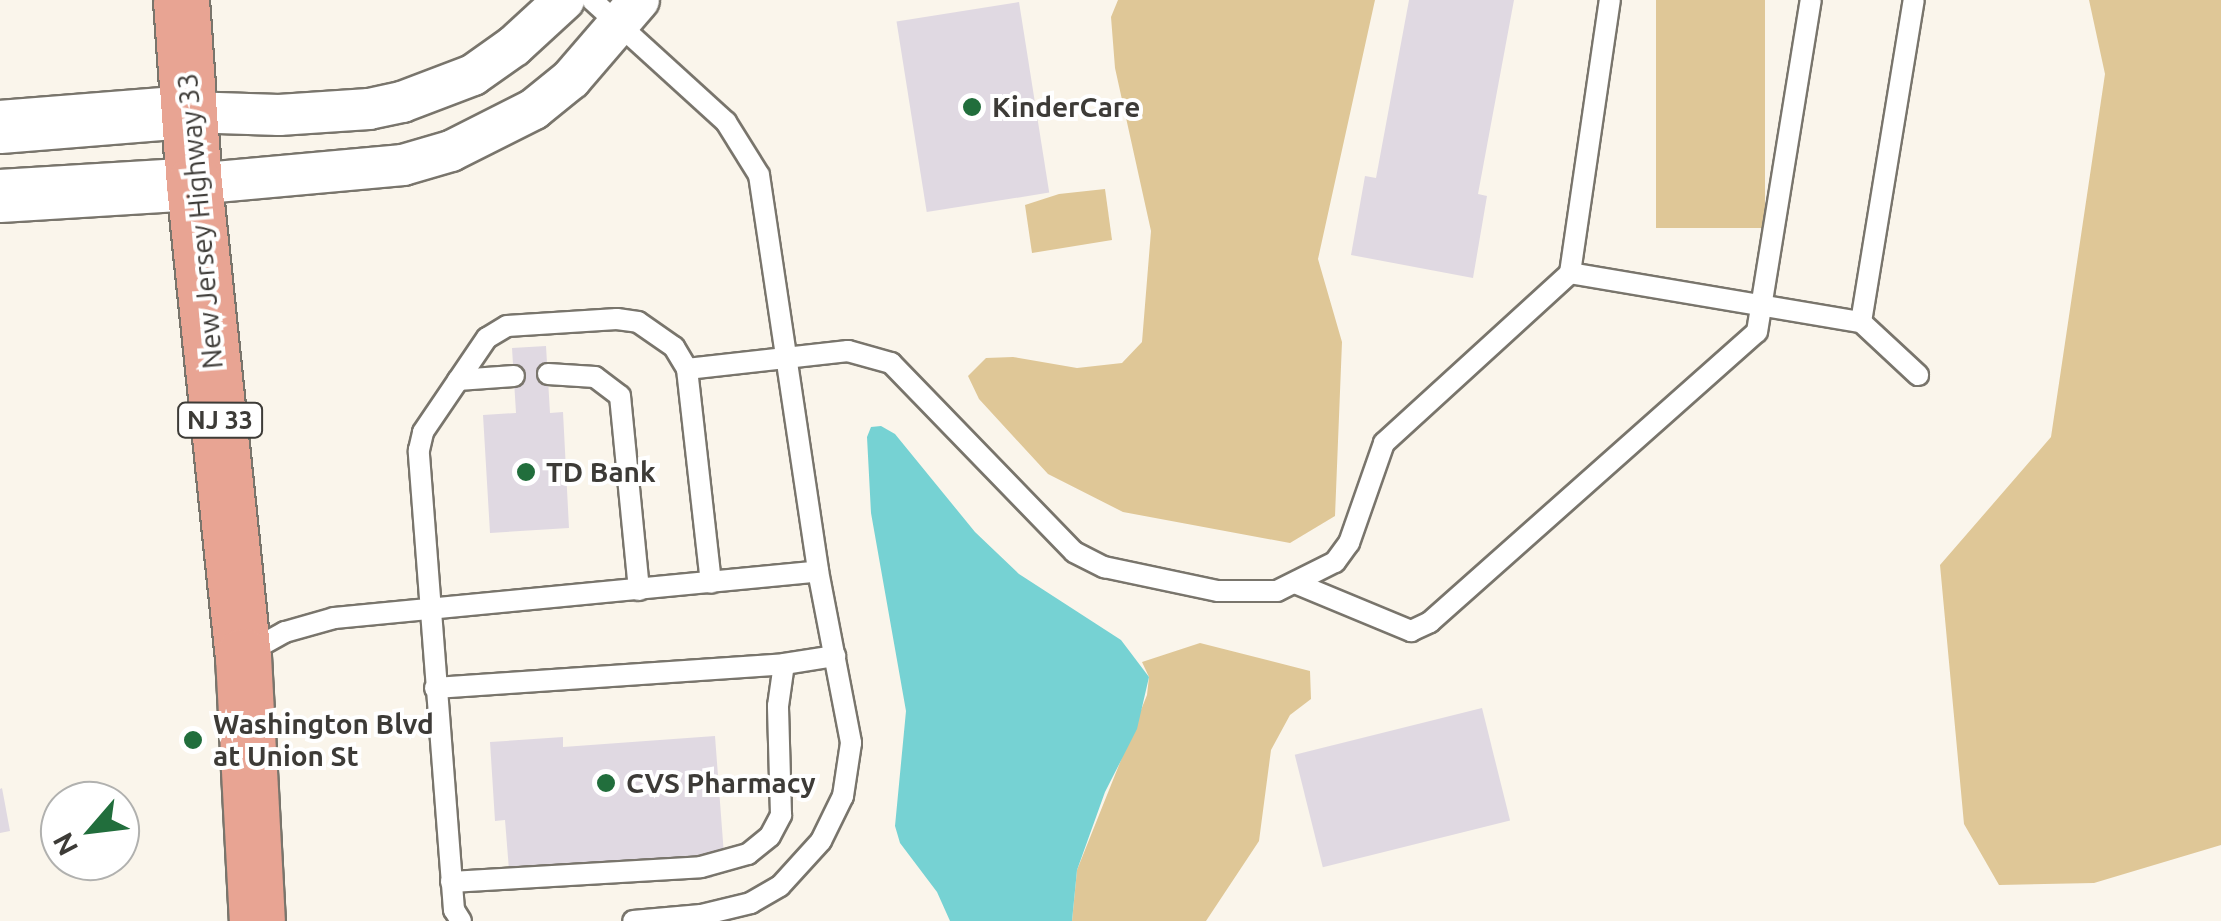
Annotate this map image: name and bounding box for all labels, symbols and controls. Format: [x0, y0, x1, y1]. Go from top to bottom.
street label: New Jersey Highway 33 [170, 72, 230, 370]
place label: KinderCare [992, 90, 1140, 124]
marker: KinderCare [961, 96, 983, 118]
road number: NJ 33 [175, 400, 265, 440]
place label: TD Bank [546, 455, 656, 489]
marker: TD Bank [515, 461, 537, 483]
place label: Washington Blvd at Union St [213, 707, 434, 773]
marker: Washington Blvd at Union St [182, 729, 204, 751]
place label: CVS Pharmacy [626, 766, 816, 800]
marker: CVS Pharmacy [595, 772, 617, 794]
north arrow [40, 781, 140, 881]
text: N [46, 828, 83, 861]

